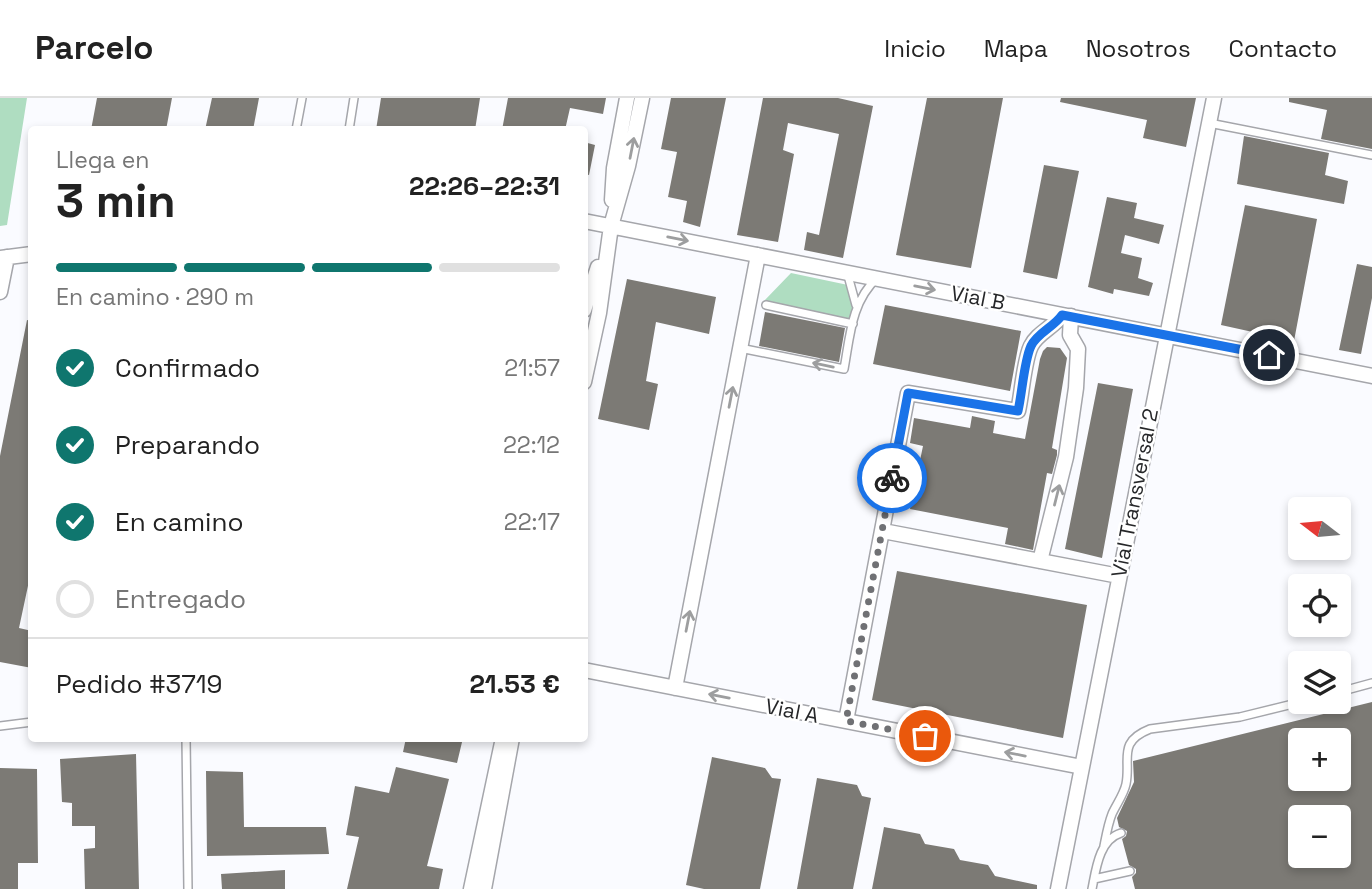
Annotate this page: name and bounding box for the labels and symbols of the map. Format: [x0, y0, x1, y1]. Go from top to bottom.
one-way arrow [626, 137, 639, 160]
one-way arrow [666, 233, 689, 246]
street label: Vial B [949, 279, 1007, 316]
one-way arrow [913, 281, 936, 295]
pin [1239, 325, 1299, 385]
one-way arrow [812, 358, 835, 371]
one-way arrow [725, 386, 738, 409]
street label: Vial Transversal 2 [1105, 406, 1164, 580]
courier [857, 443, 927, 513]
one-way arrow [1051, 484, 1064, 507]
north arrow [1288, 497, 1351, 560]
one-way arrow [682, 610, 695, 633]
one-way arrow [708, 689, 731, 703]
street label: Vial A [763, 692, 821, 729]
pin [895, 706, 955, 766]
one-way arrow [1004, 747, 1027, 760]

